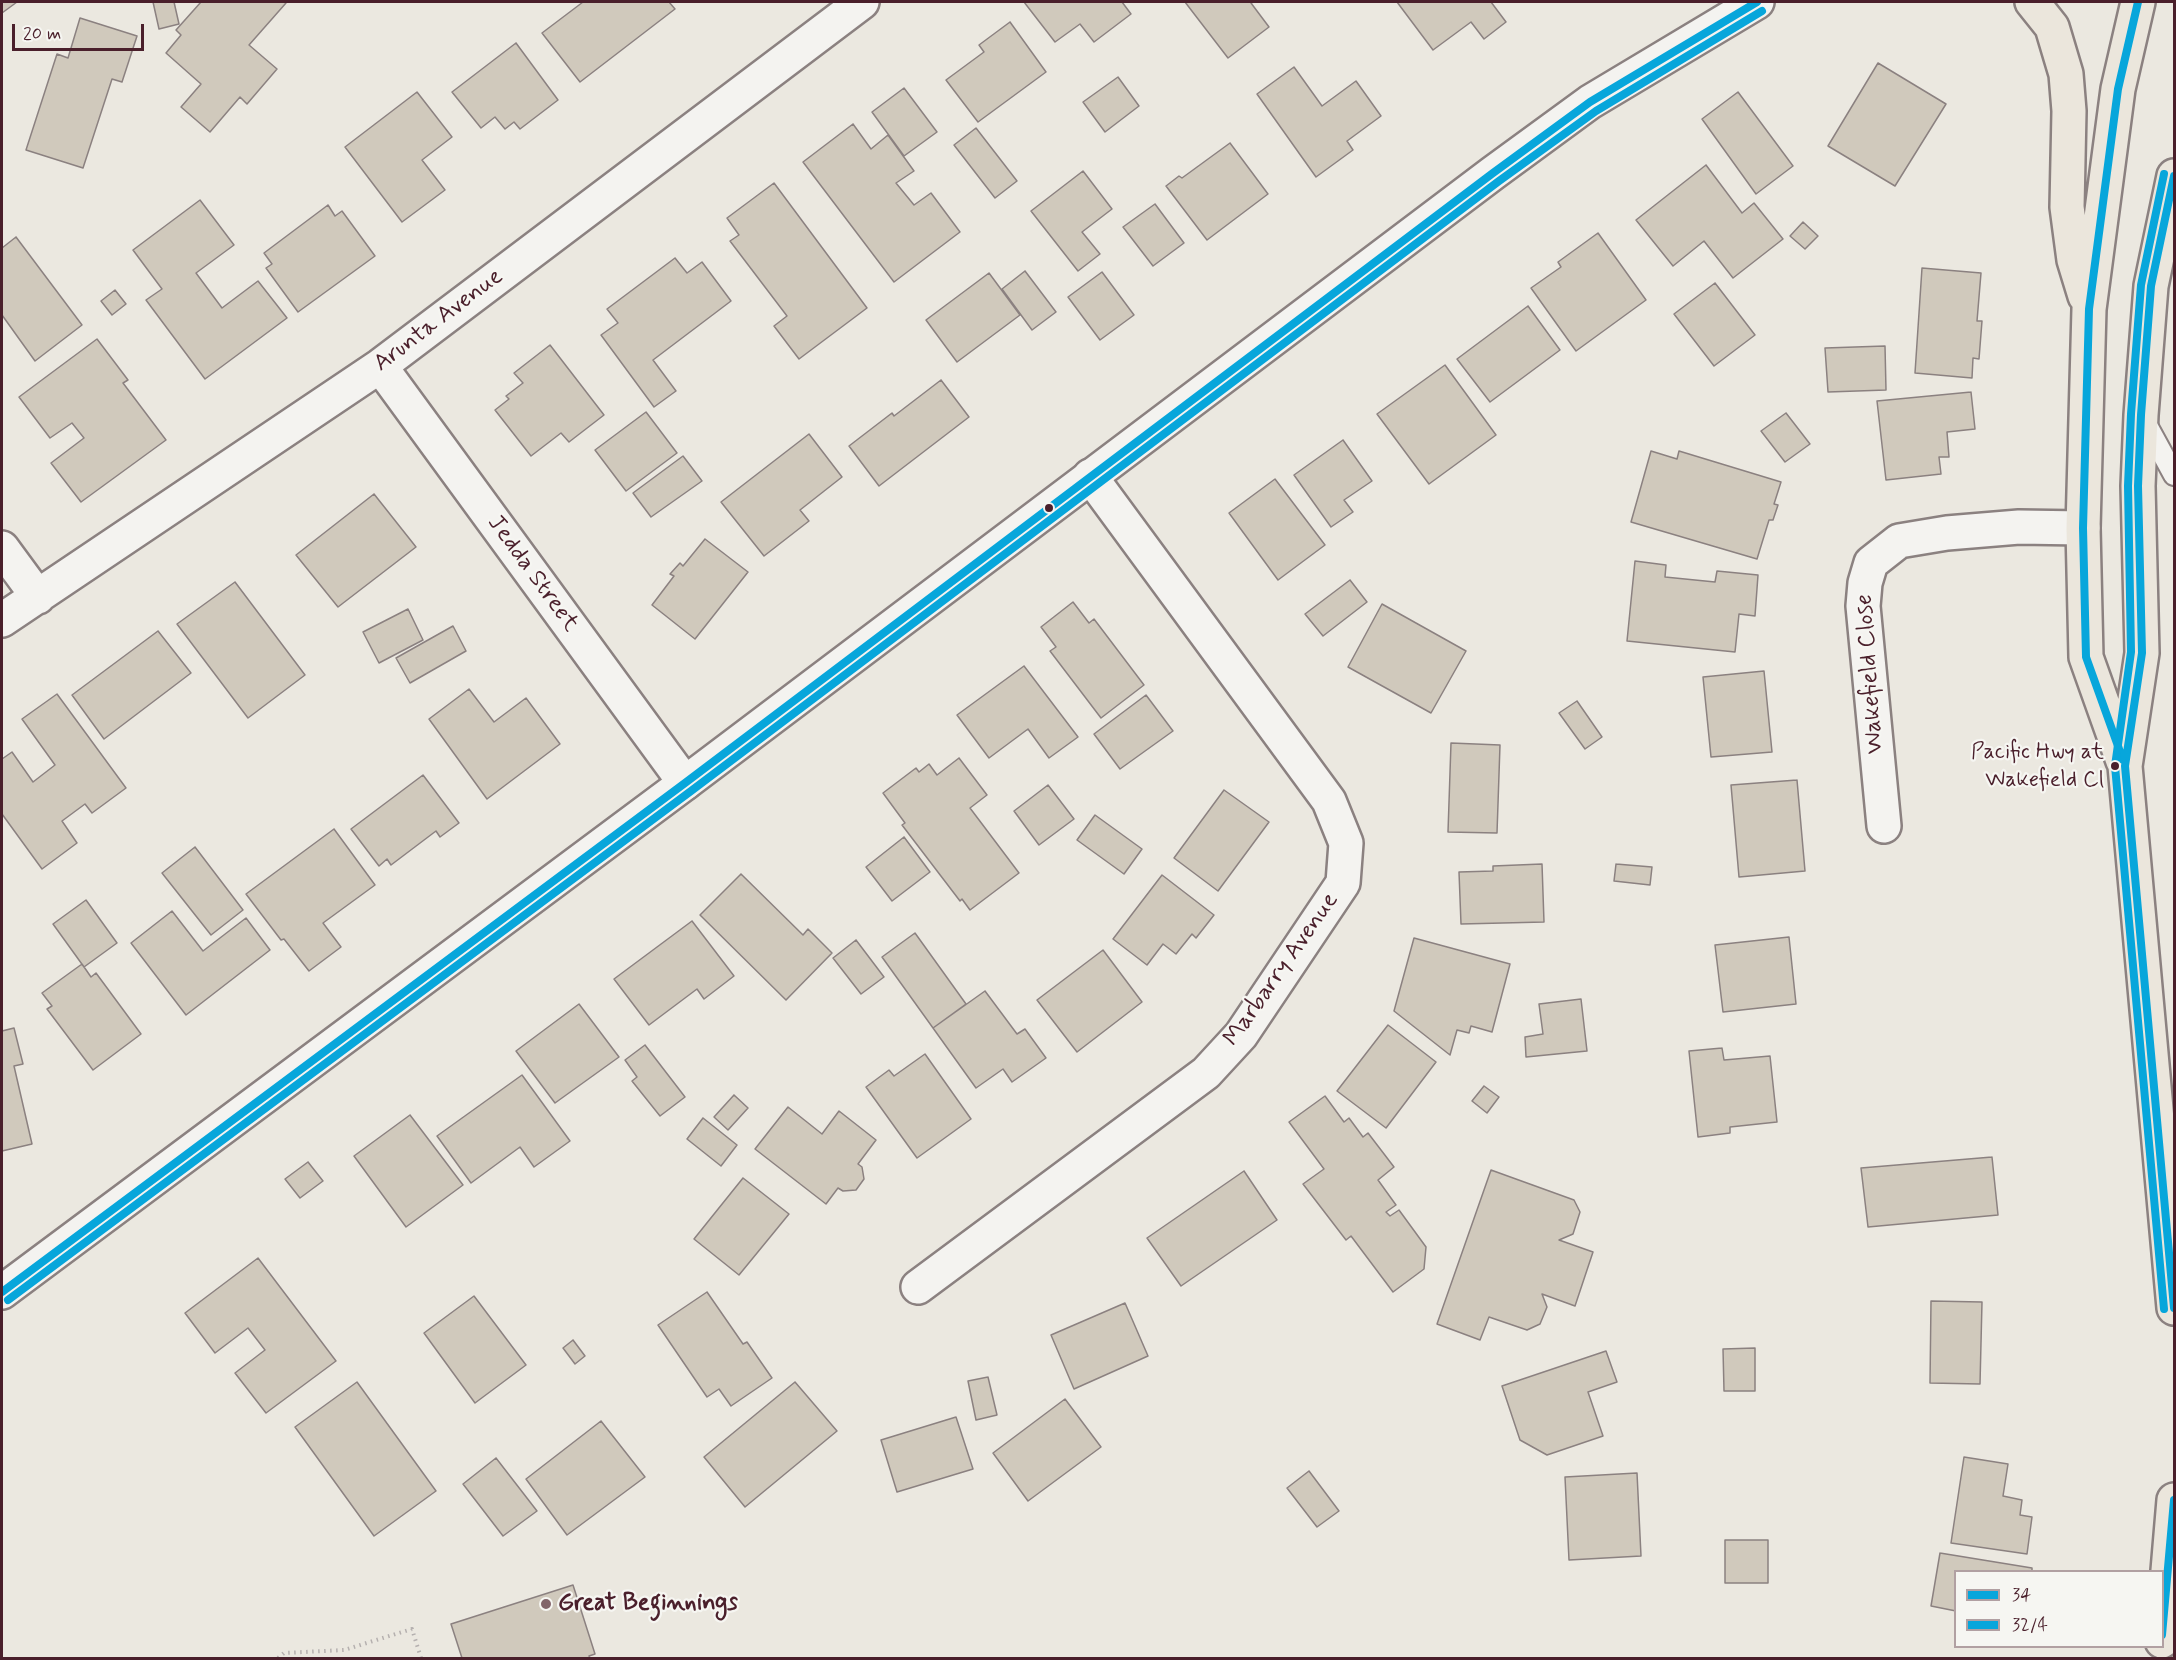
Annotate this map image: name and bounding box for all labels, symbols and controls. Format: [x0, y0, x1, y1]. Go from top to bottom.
scale bar [15, 12, 147, 50]
text: 20 m [23, 22, 61, 46]
street label: Arunta Avenue [369, 263, 509, 379]
unlabelled marker [1043, 502, 1055, 514]
street label: Jedda Street [480, 510, 584, 638]
street label: Wakefield Close [1851, 593, 1891, 755]
place label: Pacific Hwy at Wakefield Cl [1971, 740, 2104, 792]
marker: Pacific Hwy at Wakefield Cl [2109, 760, 2121, 772]
street label: Marbarry Avenue [1218, 888, 1346, 1052]
legend [1954, 1570, 2164, 1648]
text: 34 [2012, 1583, 2031, 1607]
place label: Great Beginnings [558, 1590, 738, 1618]
marker: Great Beginnings [539, 1597, 553, 1611]
text: 32/4 [2012, 1613, 2048, 1637]

